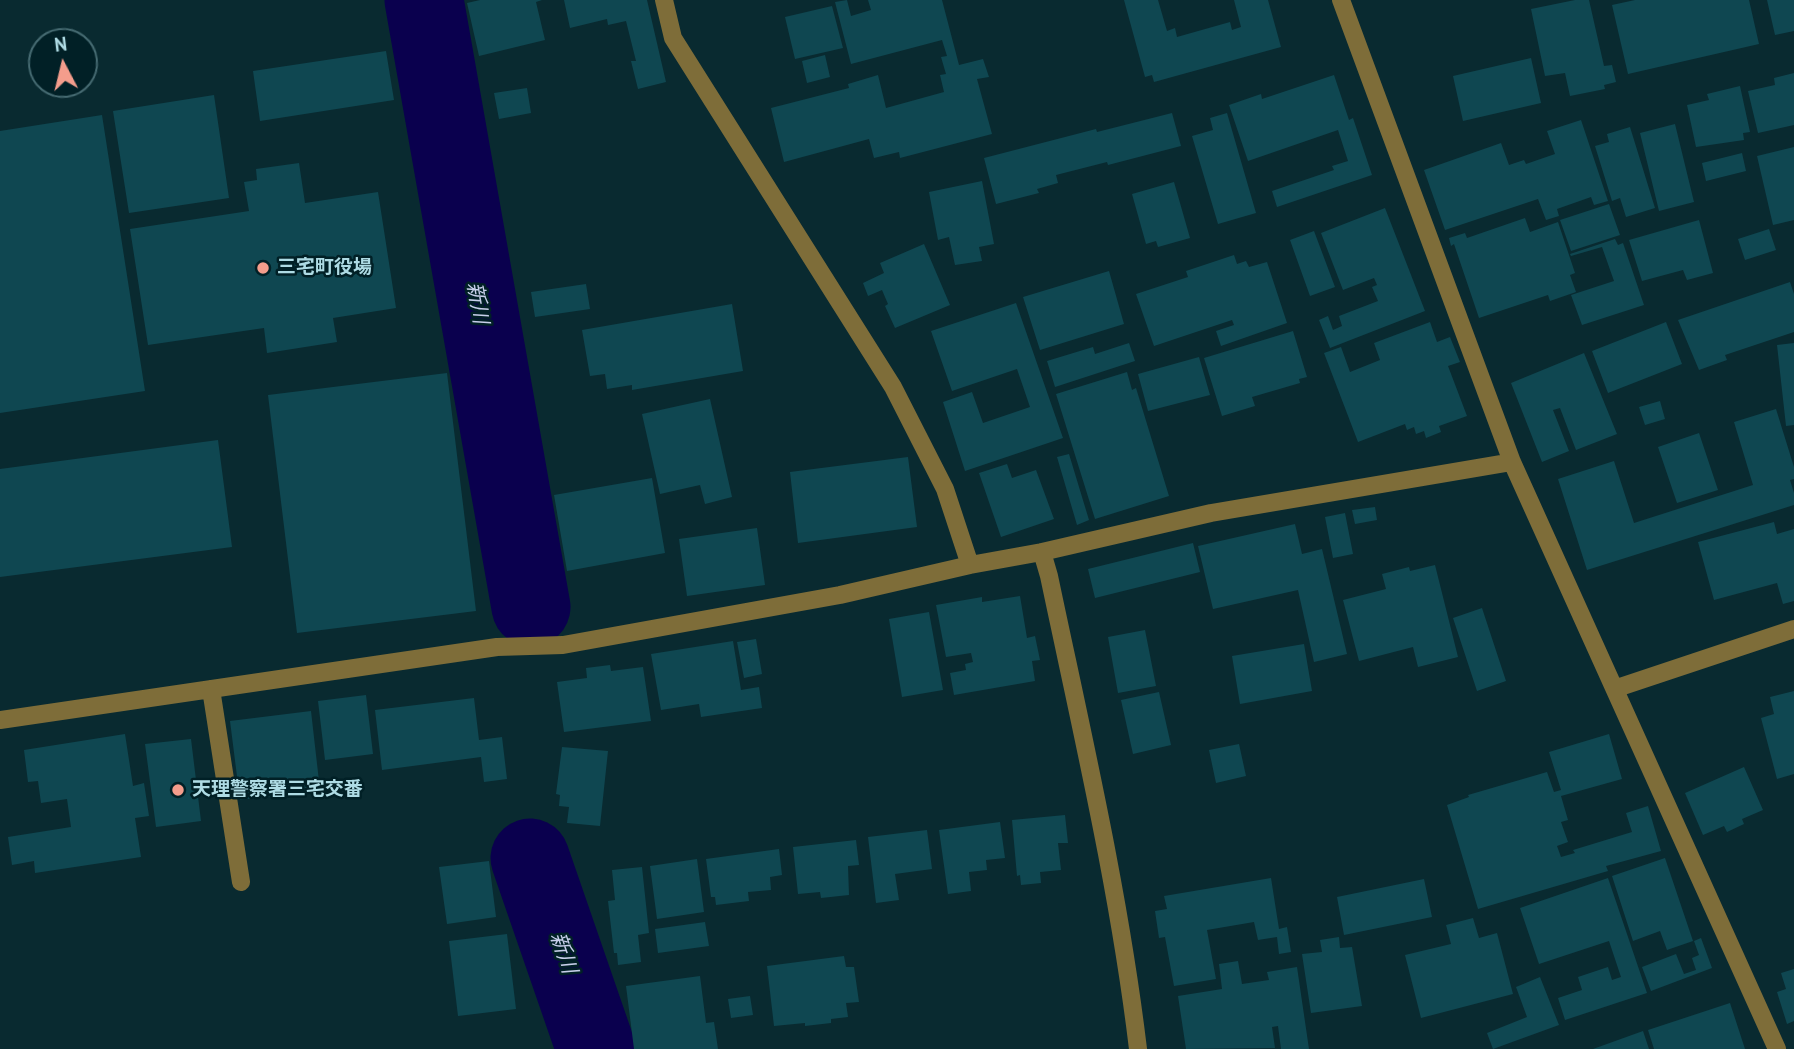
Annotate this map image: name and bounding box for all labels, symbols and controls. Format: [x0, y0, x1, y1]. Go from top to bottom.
north arrow [28, 28, 98, 98]
text: N [53, 31, 68, 57]
place label: 三宅町役場 [277, 257, 372, 279]
marker: 三宅町役場 [255, 260, 271, 276]
water label: 新川 [461, 280, 493, 326]
place label: 天理警察署三宅交番 [192, 779, 363, 801]
marker: 天理警察署三宅交番 [170, 782, 186, 798]
water label: 新川 [544, 929, 582, 977]

